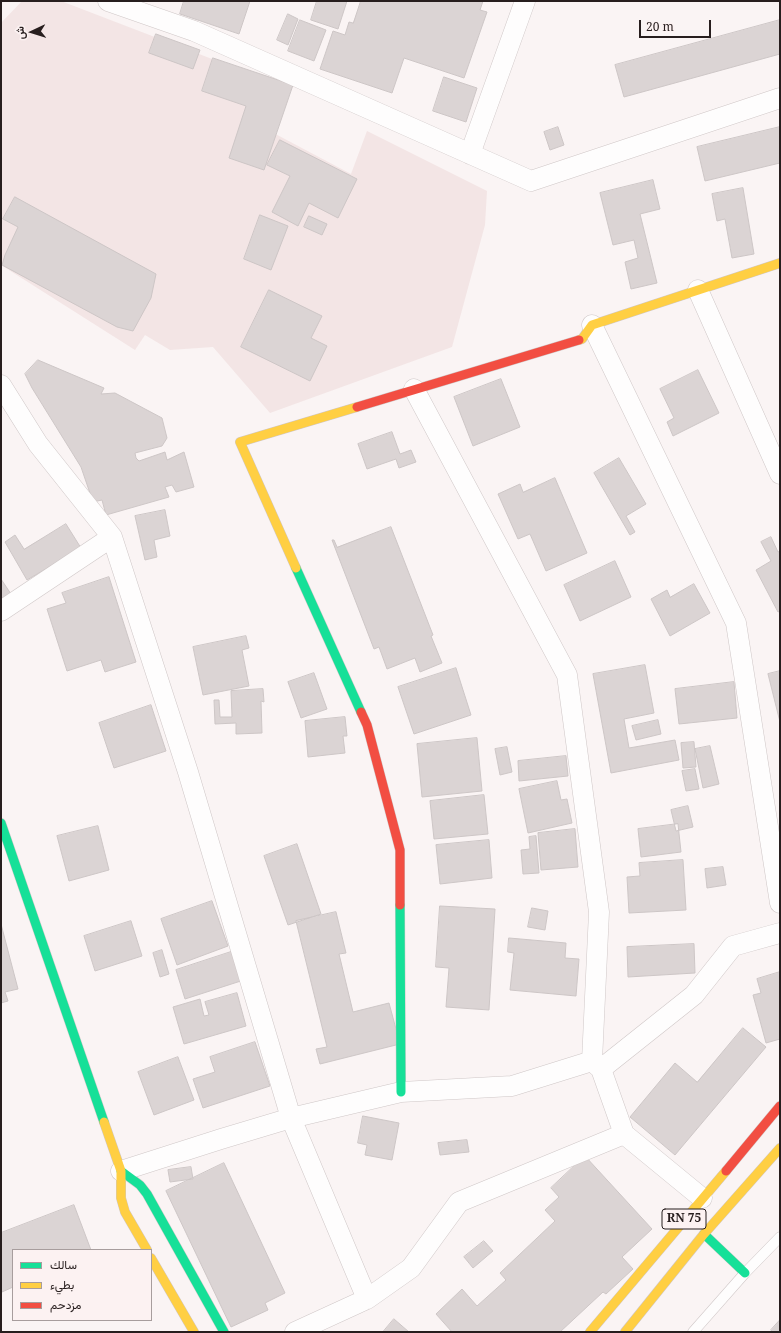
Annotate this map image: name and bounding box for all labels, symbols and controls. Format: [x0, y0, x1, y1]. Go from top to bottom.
north arrow [12, 12, 52, 52]
scale bar [641, 12, 713, 38]
text: 20 m [646, 18, 674, 35]
text: ش [12, 26, 27, 40]
road number: RN 75 [662, 1209, 706, 1229]
legend [12, 1249, 152, 1321]
text: سالك [50, 1256, 77, 1273]
text: بطيء [50, 1276, 74, 1293]
text: مزدحم [50, 1296, 81, 1313]

